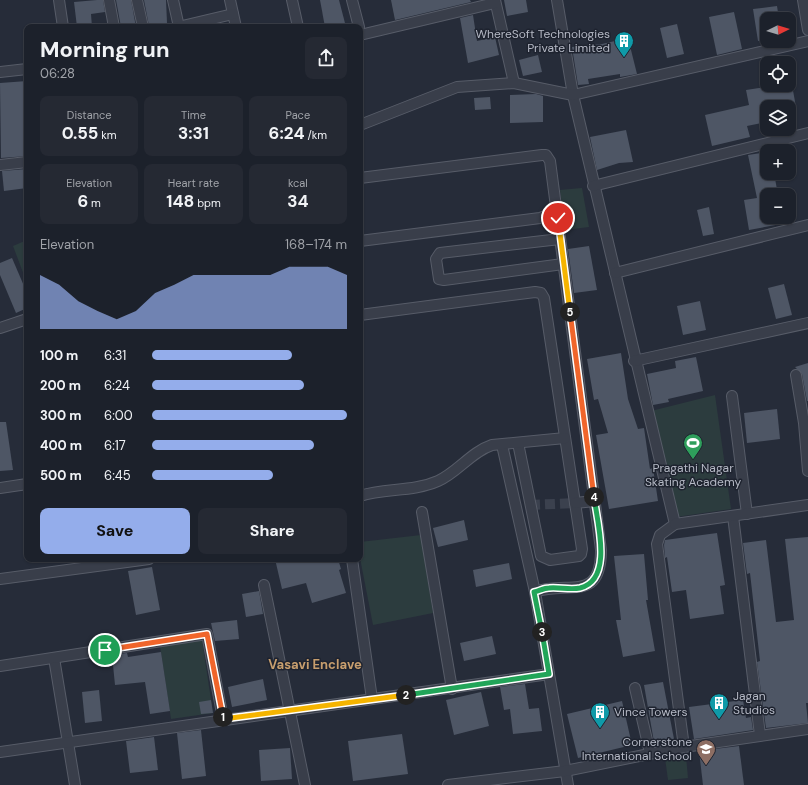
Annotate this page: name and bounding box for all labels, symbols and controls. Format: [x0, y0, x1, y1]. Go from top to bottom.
north arrow [760, 12, 796, 48]
map controls [760, 12, 796, 224]
place label: WhereSoft Technologies Private Limited [475, 26, 610, 56]
building icon: WhereSoft Technologies Private Limited [613, 30, 635, 58]
text: Morning run [40, 35, 170, 64]
button: share [305, 37, 347, 79]
button: locate [760, 56, 796, 92]
text: 06:28 [40, 65, 75, 82]
button: layers [760, 100, 796, 136]
text: Distance [67, 108, 111, 122]
text: Time [181, 108, 206, 122]
text: Pace [286, 108, 310, 122]
text: 0.55 [62, 122, 98, 144]
text: 3:31 [178, 122, 209, 144]
text: 6:24 [269, 122, 304, 144]
text: km [98, 128, 117, 142]
text: /km [304, 128, 327, 142]
button: + [760, 144, 796, 180]
text: Elevation [66, 176, 112, 190]
text: Heart rate [168, 176, 219, 190]
text: kcal [288, 176, 308, 190]
button: − [760, 188, 796, 224]
text: 6 [77, 190, 88, 212]
text: 148 [166, 190, 194, 212]
text: 34 [287, 190, 308, 212]
text: m [88, 196, 101, 210]
text: bpm [194, 196, 221, 210]
pin [541, 201, 575, 235]
icon: check [547, 207, 569, 229]
text: Elevation [40, 236, 94, 253]
text: 168–174 m [285, 236, 347, 253]
pin: 5 [560, 302, 580, 322]
text: 5 [567, 305, 573, 319]
text: 100 m [40, 347, 78, 364]
text: 6:31 [104, 347, 126, 364]
text: 200 m [40, 377, 81, 394]
text: 6:24 [104, 377, 130, 394]
text: 300 m [40, 407, 81, 424]
text: 6:00 [104, 407, 133, 424]
sports icon: Pragathi Nagar Skating Academy [682, 432, 704, 460]
text: 400 m [40, 437, 82, 454]
text: 6:17 [104, 437, 126, 454]
place label: Pragathi Nagar Skating Academy [645, 460, 741, 490]
text: 500 m [40, 467, 82, 484]
text: 6:45 [104, 467, 131, 484]
pin: 4 [584, 487, 604, 507]
text: 4 [590, 490, 598, 504]
button: Save [40, 508, 190, 554]
button: Share [198, 508, 347, 554]
pin: 3 [532, 622, 552, 642]
text: 3 [539, 625, 545, 639]
pin [88, 633, 122, 667]
icon: arrive [94, 639, 116, 661]
district label: Vasavi Enclave [268, 656, 362, 673]
pin: 2 [396, 685, 416, 705]
text: 2 [403, 688, 409, 702]
place label: Jagan Studios [733, 688, 775, 718]
building icon: Jagan Studios [708, 692, 730, 720]
building icon: Vince Towers [589, 701, 611, 729]
place label: Vince Towers [614, 704, 687, 720]
pin: 1 [213, 707, 233, 727]
text: 1 [221, 710, 225, 724]
place label: Cornerstone International School [582, 734, 692, 764]
school or university icon: Cornerstone International School [695, 738, 717, 766]

